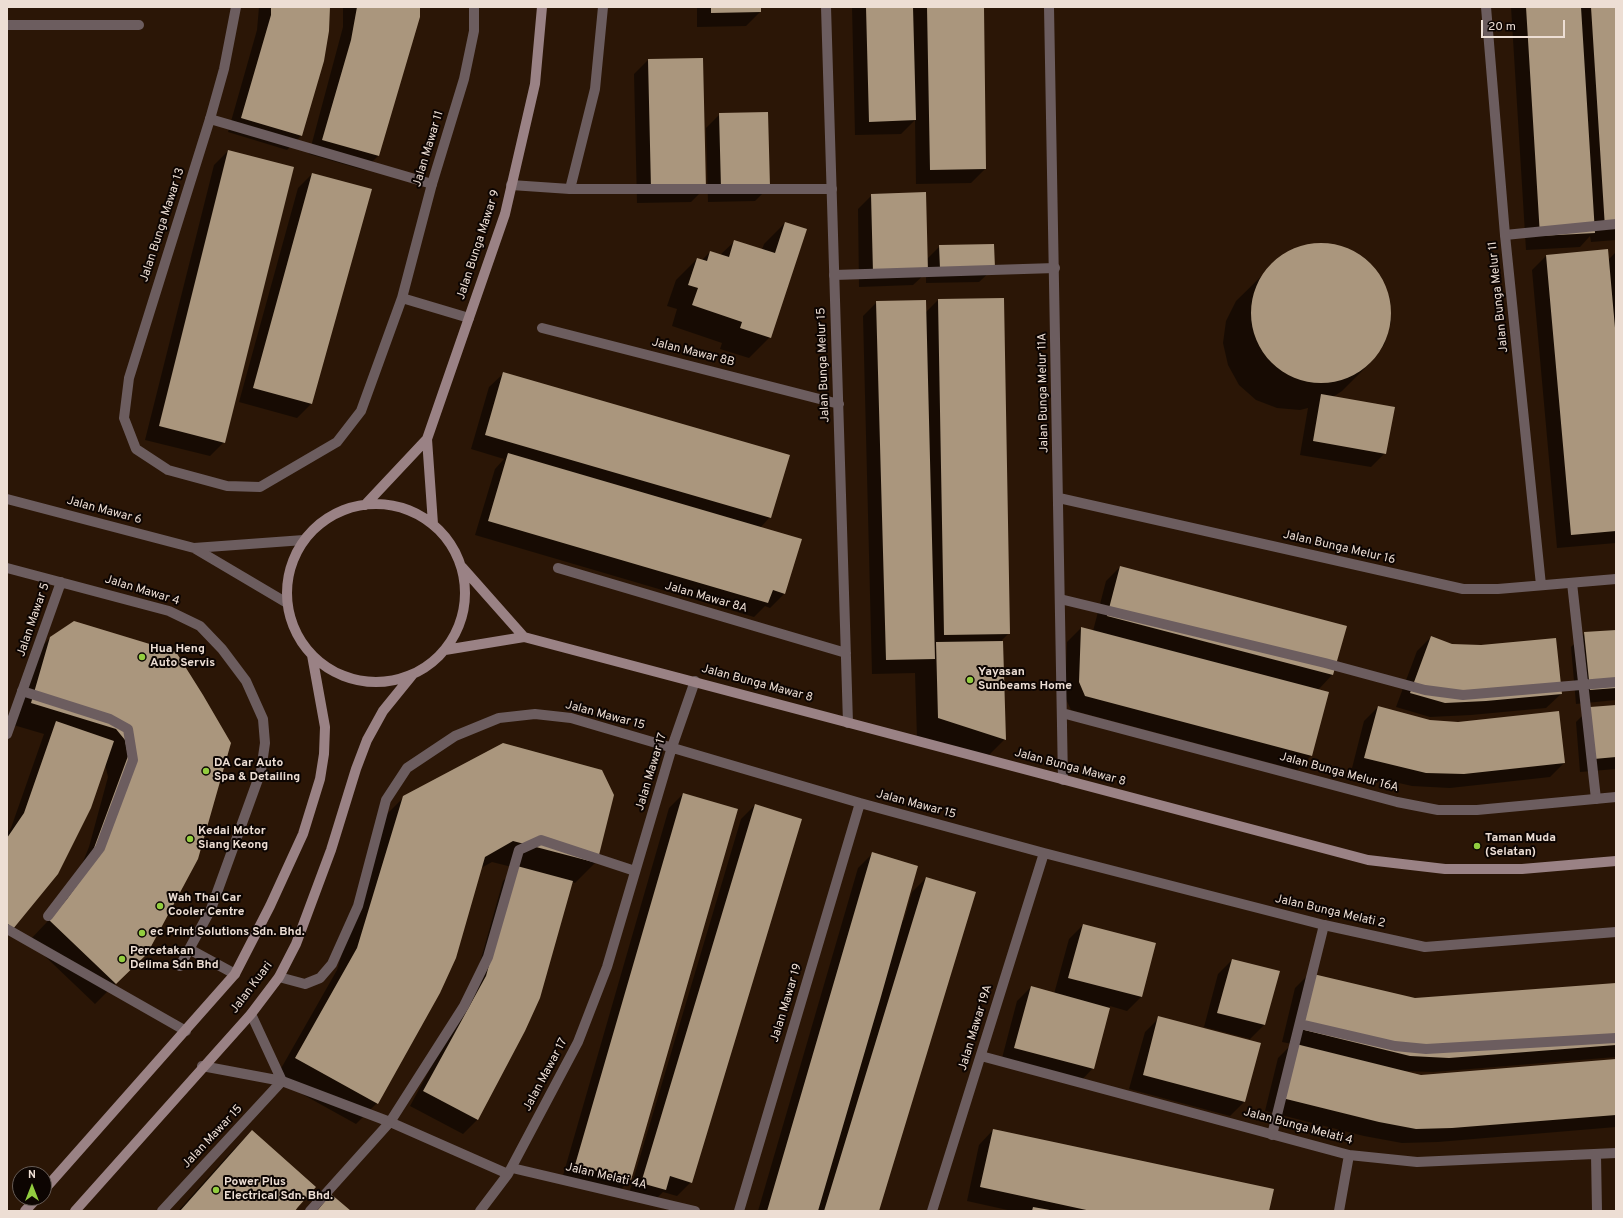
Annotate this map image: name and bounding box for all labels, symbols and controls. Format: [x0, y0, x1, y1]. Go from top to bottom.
scale bar [1483, 12, 1567, 38]
text: 20 m [1488, 19, 1516, 35]
street label: Jalan Mawar 11 [411, 109, 447, 189]
street label: Jalan Bunga Mawar 13 [138, 166, 188, 284]
street label: Jalan Bunga Mawar 9 [454, 188, 504, 302]
street label: Jalan Bunga Melur 11 [1486, 240, 1512, 354]
street label: Jalan Bunga Melur 15 [815, 307, 833, 423]
street label: Jalan Bunga Melur 11A [1036, 333, 1052, 453]
street label: Jalan Mawar 8B [650, 336, 736, 370]
street label: Jalan Mawar 6 [65, 494, 143, 528]
street label: Jalan Bunga Melur 16 [1281, 528, 1397, 568]
street label: Jalan Mawar 4 [103, 573, 181, 609]
street label: Jalan Mawar 8A [663, 579, 749, 617]
street label: Jalan Mawar 5 [15, 581, 53, 659]
place label: Hua Heng Auto Servis [150, 643, 215, 671]
marker: Hua Heng Auto Servis [137, 652, 147, 662]
street label: Jalan Bunga Mawar 8 [700, 662, 814, 706]
place label: Yayasan Sunbeams Home [978, 666, 1072, 694]
marker: Yayasan Sunbeams Home [965, 675, 975, 685]
street label: Jalan Mawar 15 [564, 698, 646, 734]
street label: Jalan Mawar 17 [633, 731, 671, 813]
street label: Jalan Bunga Mawar 8 [1013, 746, 1127, 790]
street label: Jalan Bunga Melur 16A [1278, 750, 1400, 796]
place label: DA Car Auto Spa & Detailing [214, 757, 300, 785]
marker: DA Car Auto Spa & Detailing [201, 766, 211, 776]
street label: Jalan Mawar 15 [875, 787, 957, 823]
place label: Kedai Motor Siang Keong [198, 825, 268, 853]
place label: Taman Muda (Selatan) [1485, 832, 1556, 860]
marker: Kedai Motor Siang Keong [185, 834, 195, 844]
marker: Taman Muda (Selatan) [1472, 841, 1482, 851]
place label: Wah Thai Car Cooler Centre [168, 892, 244, 920]
street label: Jalan Bunga Melati 2 [1274, 892, 1386, 932]
marker: Wah Thai Car Cooler Centre [155, 901, 165, 911]
place label: ec Print Solutions Sdn. Bhd. [150, 926, 305, 940]
marker: ec Print Solutions Sdn. Bhd. [137, 928, 147, 938]
place label: Percetakan Delima Sdn Bhd [130, 945, 219, 973]
marker: Percetakan Delima Sdn Bhd [117, 954, 127, 964]
street label: Jalan Kuari [228, 959, 276, 1017]
street label: Jalan Mawar 19 [768, 962, 806, 1044]
street label: Jalan Mawar 19A [956, 983, 996, 1073]
street label: Jalan Mawar 17 [521, 1036, 571, 1114]
street label: Jalan Mawar 15 [180, 1102, 246, 1172]
street label: Jalan Bunga Melati 4 [1242, 1105, 1354, 1149]
street label: Jalan Melati 4A [564, 1161, 648, 1193]
north arrow [12, 1166, 52, 1206]
text: N [28, 1168, 36, 1182]
place label: Power Plus Electrical Sdn. Bhd. [224, 1176, 333, 1204]
marker: Power Plus Electrical Sdn. Bhd. [211, 1185, 221, 1195]

